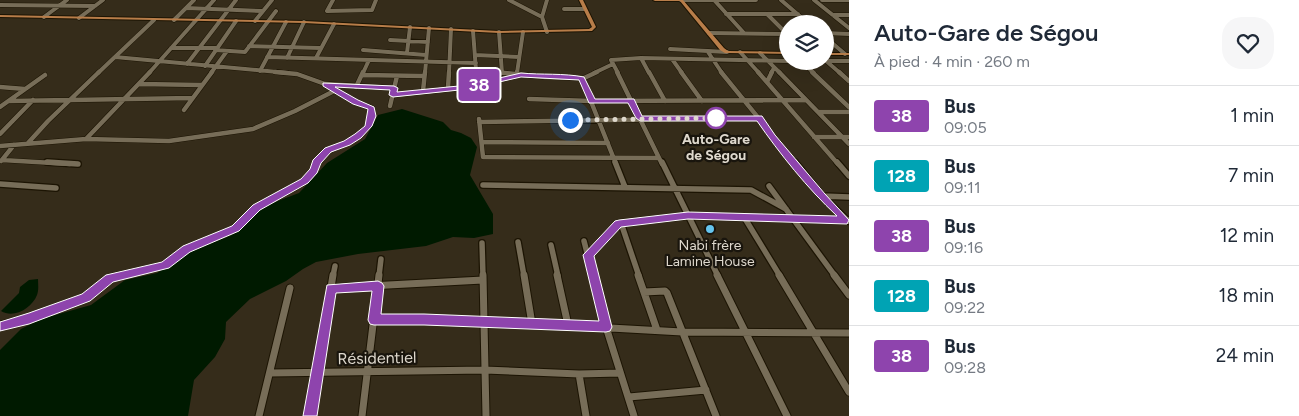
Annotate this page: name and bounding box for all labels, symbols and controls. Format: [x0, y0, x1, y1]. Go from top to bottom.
map controls [779, 15, 834, 70]
button: layers [779, 15, 834, 70]
button: heart [1222, 17, 1274, 69]
text: Auto-Gare de Ségou [874, 18, 1099, 47]
text: À pied · 4 min · 260 m [874, 52, 1030, 71]
line badge: 38 [456, 69, 502, 101]
text: 38 [468, 74, 490, 96]
text: Bus [944, 95, 975, 118]
text: 1 min [1230, 104, 1274, 127]
text: 38 [891, 105, 912, 127]
marker: Auto-Gare de Ségou [705, 107, 727, 129]
your location [558, 108, 583, 133]
text: 09:05 [944, 118, 987, 137]
place label: Auto-Gare de Ségou [682, 131, 750, 164]
text: Bus [944, 155, 975, 178]
text: 7 min [1228, 164, 1274, 187]
text: 128 [887, 165, 916, 187]
text: 09:11 [944, 178, 981, 197]
text: Bus [944, 215, 975, 238]
marker: Nabi frère Lamine House [704, 223, 716, 235]
text: 12 min [1220, 224, 1274, 247]
text: 38 [891, 225, 912, 247]
place label: Nabi frère Lamine House [665, 237, 755, 270]
text: 09:16 [944, 238, 983, 257]
text: Bus [944, 275, 975, 298]
text: 18 min [1219, 284, 1274, 307]
text: 128 [887, 285, 916, 307]
text: 09:22 [944, 298, 985, 317]
text: Bus [944, 335, 975, 358]
text: 24 min [1216, 344, 1274, 367]
text: 38 [891, 345, 912, 367]
street label: Résidentiel [337, 348, 417, 368]
text: 09:28 [944, 358, 986, 377]

